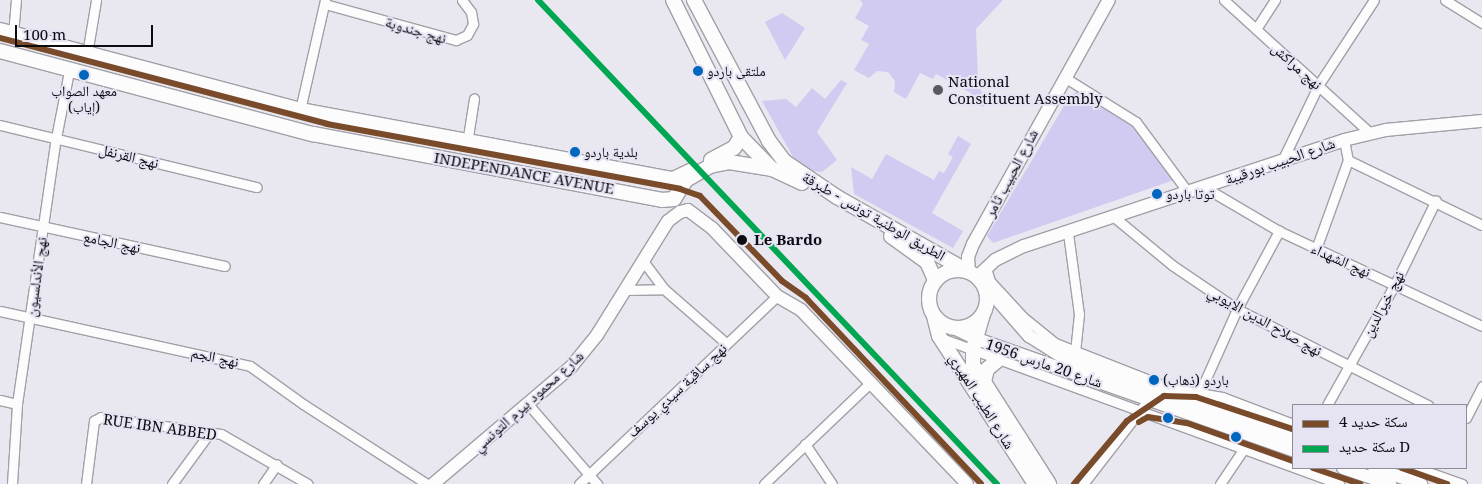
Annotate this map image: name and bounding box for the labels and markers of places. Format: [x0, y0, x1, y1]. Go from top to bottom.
place label: ملتقى باردو [707, 63, 766, 79]
marker: ملتقى باردو [693, 66, 703, 76]
marker: معهد الصواب (إياب) [79, 70, 89, 80]
place label: National Constituent Assembly [948, 72, 1103, 107]
place label: معهد الصواب (إياب) [51, 83, 117, 115]
marker: National Constituent Assembly [932, 84, 944, 96]
place label: بلدية باردو [584, 144, 638, 160]
marker: بلدية باردو [570, 147, 580, 157]
place label: توتا باردو [1166, 186, 1214, 202]
marker: توتا باردو [1152, 189, 1162, 199]
place label: Le Bardo [754, 231, 822, 249]
marker: Le Bardo [734, 232, 750, 248]
place label: باردو (ذهاب) [1163, 372, 1229, 388]
marker: باردو (ذهاب) [1149, 375, 1159, 385]
unlabelled marker [1163, 413, 1173, 423]
unlabelled marker [1231, 432, 1241, 442]

